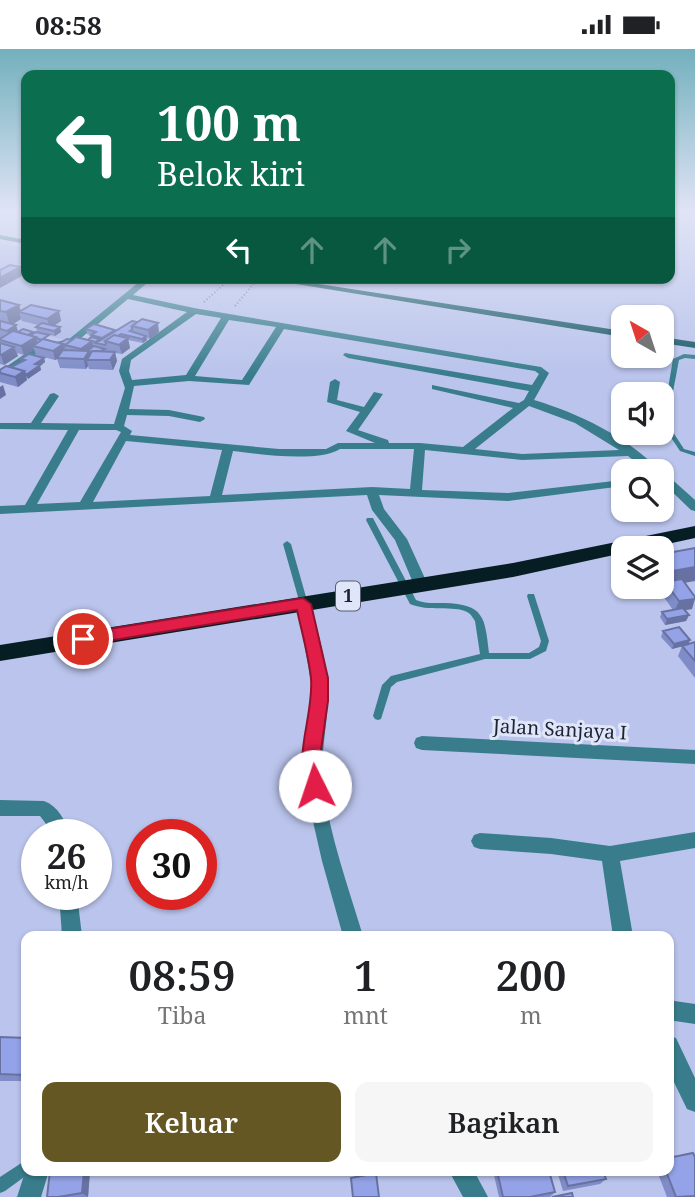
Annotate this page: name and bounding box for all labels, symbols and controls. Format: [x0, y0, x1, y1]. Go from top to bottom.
text: 08:58 [35, 7, 102, 43]
text: 100 m [157, 89, 301, 155]
icon: left [42, 98, 133, 189]
text: Belok kiri [157, 152, 305, 195]
icon: left [220, 231, 258, 269]
icon: ahead [293, 231, 331, 269]
icon: ahead [366, 231, 404, 269]
icon: right [439, 231, 477, 269]
north arrow [611, 305, 674, 367]
map controls [611, 305, 674, 599]
button: sound [611, 382, 674, 445]
button: search [611, 459, 674, 522]
button: layers [611, 536, 674, 599]
road number: 1 [336, 581, 360, 611]
pin [53, 609, 113, 669]
icon: arrive [64, 620, 102, 658]
street label: Jalan Sanjaya I [491, 712, 628, 745]
position arrow [278, 749, 352, 823]
speed limit sign: 30 [126, 819, 217, 910]
text: 26 [47, 832, 86, 879]
text: km/h [44, 870, 89, 894]
text: 08:59 [129, 946, 236, 1003]
text: 1 [354, 946, 377, 1003]
text: 200 [495, 946, 566, 1003]
text: Tiba [158, 999, 206, 1031]
text: mnt [343, 999, 388, 1031]
text: m [520, 999, 542, 1031]
button: Keluar [42, 1082, 341, 1162]
button: Bagikan [355, 1082, 653, 1162]

